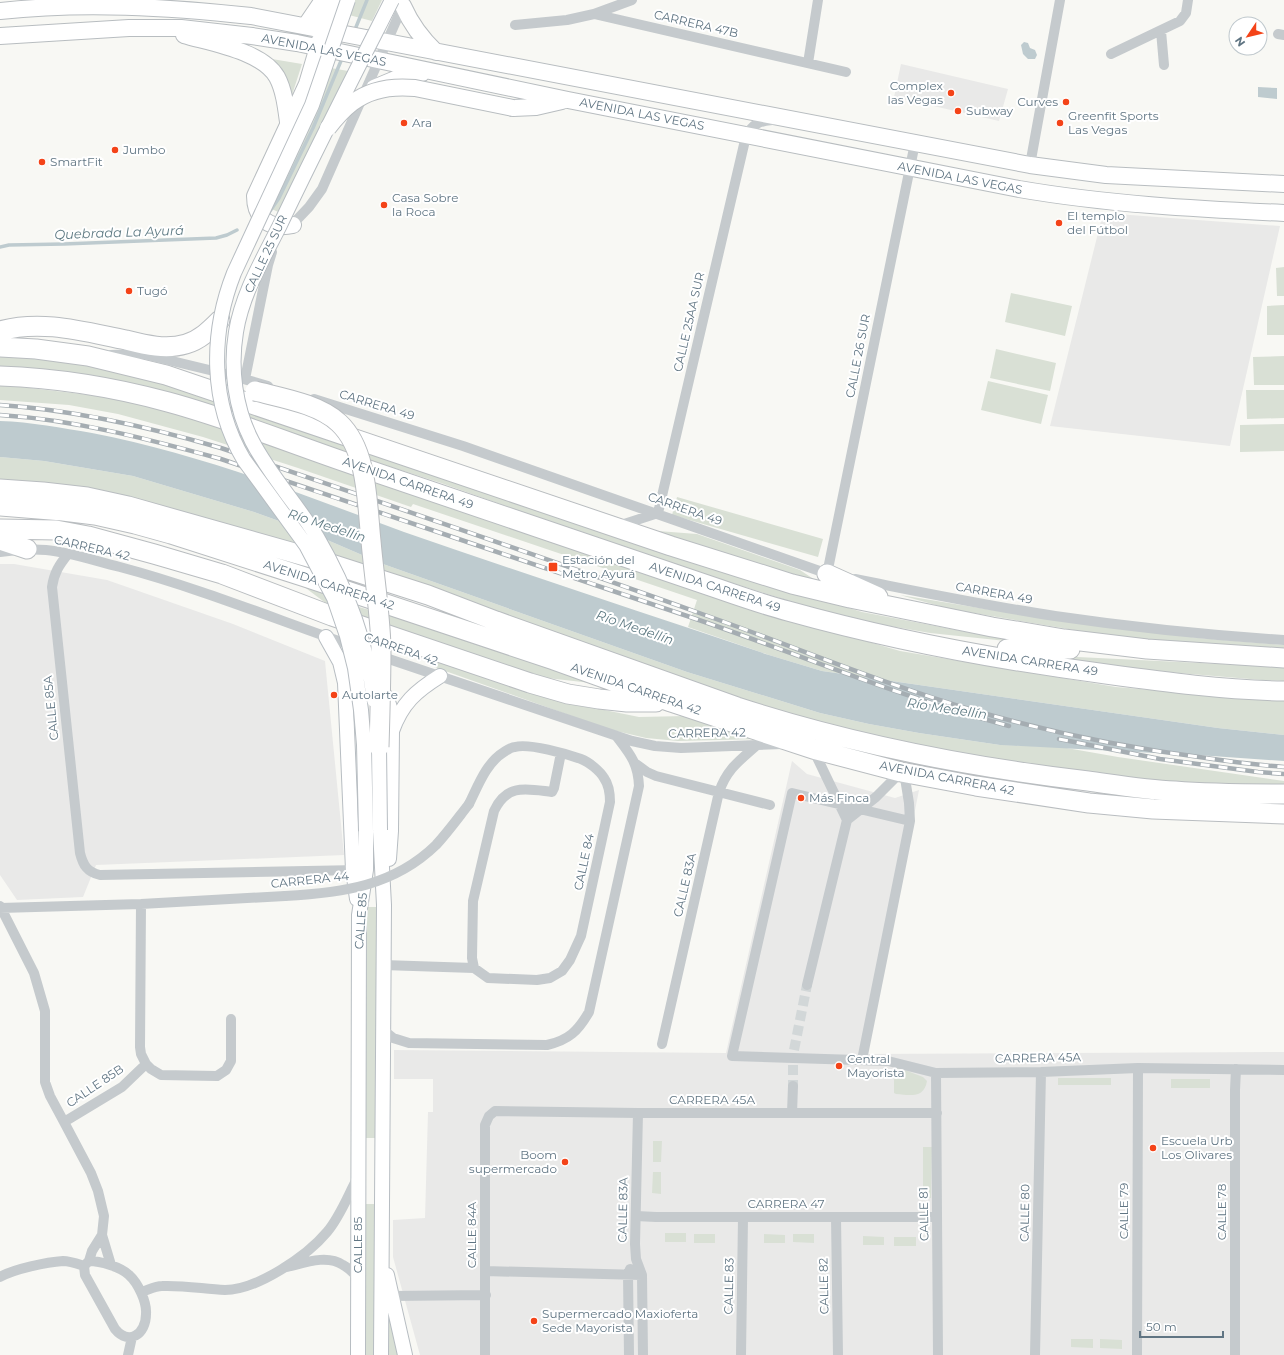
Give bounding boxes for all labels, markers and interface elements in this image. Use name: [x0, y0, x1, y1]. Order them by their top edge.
street label: CARRERA 47B: [652, 7, 740, 41]
north arrow: [1228, 16, 1268, 56]
street label: AVENIDA LAS VEGAS: [260, 30, 388, 69]
text: N: [1232, 34, 1248, 49]
place label: Complex las Vegas: [888, 78, 944, 107]
marker: Complex las Vegas: [946, 88, 956, 98]
street label: AVENIDA LAS VEGAS: [578, 94, 706, 133]
place label: Curves: [1017, 94, 1058, 109]
marker: Curves: [1061, 97, 1071, 107]
place label: Subway: [966, 103, 1014, 118]
marker: Subway: [953, 106, 963, 116]
place label: Greenfit Sports Las Vegas: [1068, 108, 1159, 137]
place label: Ara: [412, 115, 432, 130]
marker: Ara: [399, 118, 409, 128]
marker: Greenfit Sports Las Vegas: [1055, 118, 1065, 128]
place label: Jumbo: [122, 142, 165, 157]
marker: Jumbo: [110, 145, 120, 155]
place label: SmartFit: [50, 154, 103, 169]
marker: SmartFit: [37, 157, 47, 167]
street label: AVENIDA LAS VEGAS: [896, 158, 1024, 197]
place label: Casa Sobre la Roca: [392, 190, 459, 219]
marker: Casa Sobre la Roca: [379, 200, 389, 210]
place label: El templo del Fútbol: [1067, 208, 1128, 237]
street label: CALLE 25 SUR: [241, 212, 290, 295]
marker: El templo del Fútbol: [1054, 218, 1064, 228]
water label: Quebrada La Ayurá: [54, 222, 184, 242]
street label: CALLE 25AA SUR: [670, 270, 707, 373]
place label: Tugó: [137, 283, 168, 298]
marker: Tugó: [124, 286, 134, 296]
street label: CALLE 26 SUR: [842, 312, 873, 399]
street label: CARRERA 49: [338, 386, 417, 423]
street label: AVENIDA CARRERA 49: [341, 453, 475, 512]
street label: CARRERA 49: [646, 489, 724, 528]
water label: Río Medellín: [286, 505, 368, 545]
street label: CARRERA 42: [53, 531, 132, 564]
place label: Estación del Metro Ayurá: [562, 552, 635, 581]
street label: AVENIDA CARRERA 42: [262, 556, 397, 613]
street label: AVENIDA CARRERA 49: [648, 558, 783, 615]
marker: Estación del Metro Ayurá: [547, 561, 559, 573]
street label: CARRERA 49: [954, 578, 1034, 607]
water label: Río Medellín: [594, 606, 676, 648]
street label: CARRERA 42: [362, 629, 440, 668]
street label: AVENIDA CARRERA 49: [961, 642, 1099, 679]
street label: AVENIDA CARRERA 42: [569, 659, 703, 718]
street label: CALLE 85A: [40, 674, 61, 741]
place label: Autolarte: [342, 687, 398, 702]
marker: Autolarte: [329, 690, 339, 700]
water label: Río Medellín: [906, 694, 988, 722]
street label: CARRERA 42: [668, 724, 746, 741]
street label: AVENIDA CARRERA 42: [879, 757, 1016, 798]
place label: Más Finca: [809, 790, 869, 805]
marker: Más Finca: [796, 793, 806, 803]
street label: CALLE 84: [570, 832, 597, 892]
street label: CALLE 83A: [670, 851, 699, 918]
street label: CARRERA 44: [270, 868, 350, 891]
street label: CALLE 85: [351, 892, 370, 950]
street label: CARRERA 45A: [995, 1049, 1082, 1066]
place label: Central Mayorista: [847, 1051, 905, 1080]
street label: CALLE 85B: [63, 1061, 126, 1110]
marker: Central Mayorista: [834, 1061, 844, 1071]
street label: CARRERA 45A: [669, 1092, 755, 1107]
place label: Escuela Urb Los Olivares: [1161, 1133, 1233, 1162]
marker: Escuela Urb Los Olivares: [1148, 1143, 1158, 1153]
place label: Boom supermercado: [469, 1147, 557, 1176]
marker: Boom supermercado: [560, 1157, 570, 1167]
street label: CALLE 83A: [614, 1177, 631, 1243]
street label: CALLE 79: [1116, 1183, 1131, 1239]
street label: CALLE 78: [1214, 1183, 1229, 1240]
street label: CALLE 80: [1016, 1184, 1033, 1242]
street label: CALLE 81: [916, 1187, 931, 1241]
street label: CARRERA 47: [747, 1196, 825, 1211]
street label: CALLE 84A: [464, 1201, 479, 1268]
street label: CALLE 85: [350, 1216, 365, 1273]
street label: CALLE 83: [721, 1257, 736, 1314]
street label: CALLE 82: [816, 1257, 831, 1314]
place label: Supermercado Maxioferta Sede Mayorista: [542, 1306, 698, 1335]
scale bar: [1140, 1313, 1223, 1339]
marker: Supermercado Maxioferta Sede Mayorista: [529, 1316, 539, 1326]
text: 50 m: [1146, 1319, 1177, 1334]

